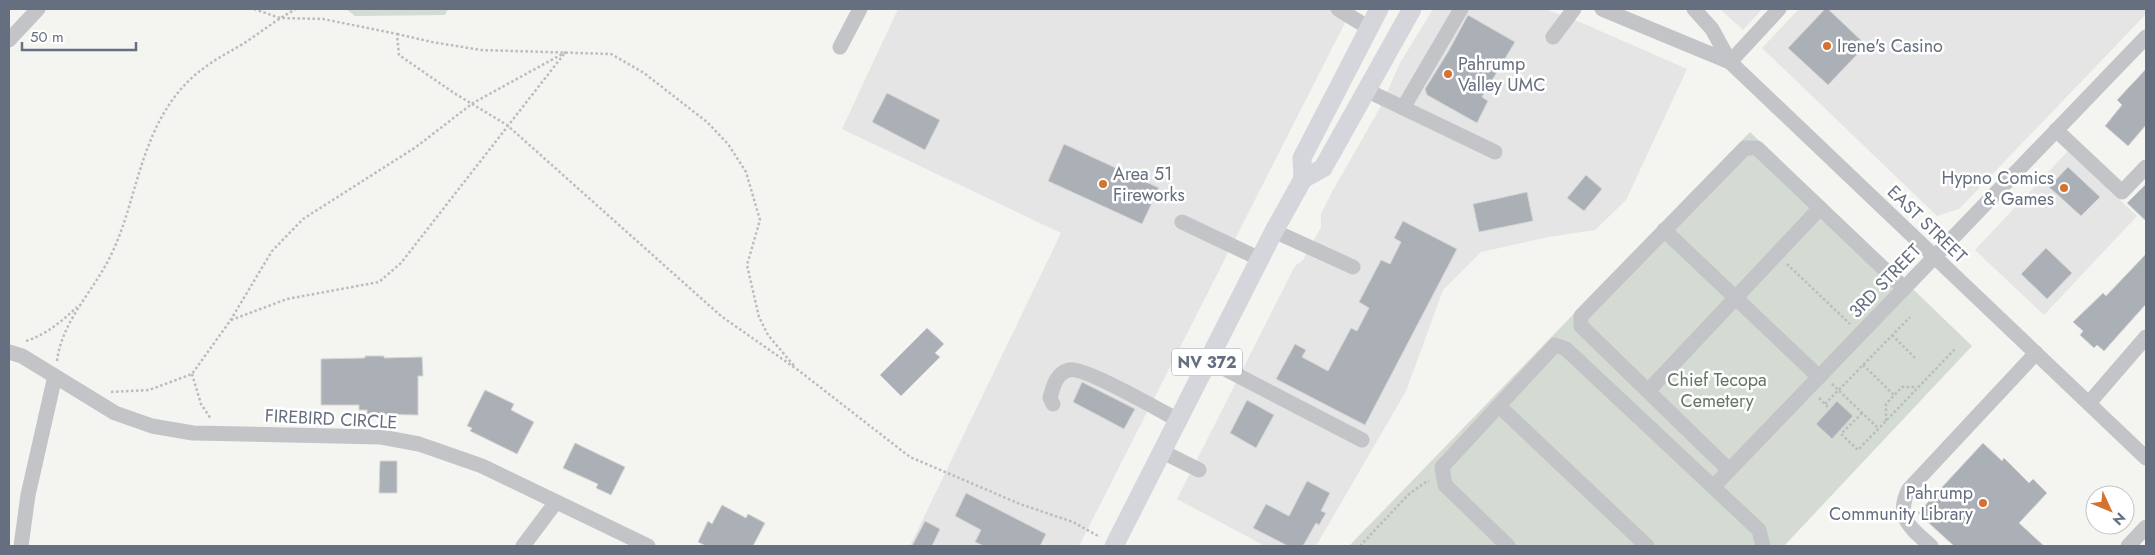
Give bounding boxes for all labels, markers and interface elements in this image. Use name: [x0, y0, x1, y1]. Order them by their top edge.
scale bar: [22, 20, 136, 52]
text: 50 m: [30, 26, 64, 48]
place label: Irene's Casino: [1837, 33, 1943, 59]
marker: Irene's Casino: [1821, 40, 1833, 52]
place label: Pahrump Valley UMC: [1458, 51, 1546, 98]
marker: Pahrump Valley UMC: [1442, 68, 1454, 80]
place label: Area 51 Fireworks: [1113, 161, 1185, 208]
place label: Hypno Comics & Games: [1942, 165, 2054, 212]
marker: Area 51 Fireworks: [1097, 178, 1109, 190]
street label: EAST STREET: [1881, 179, 1973, 269]
marker: Hypno Comics & Games: [2058, 182, 2070, 194]
street label: 3RD STREET: [1843, 238, 1927, 324]
road number: NV 372: [1172, 348, 1242, 376]
park label: Chief Tecopa Cemetery: [1667, 367, 1767, 414]
street label: FIREBIRD CIRCLE: [264, 403, 398, 435]
place label: Pahrump Community Library: [1829, 480, 1973, 527]
north arrow: [2085, 485, 2135, 535]
marker: Pahrump Community Library: [1977, 497, 1989, 509]
text: N: [2108, 508, 2130, 530]

